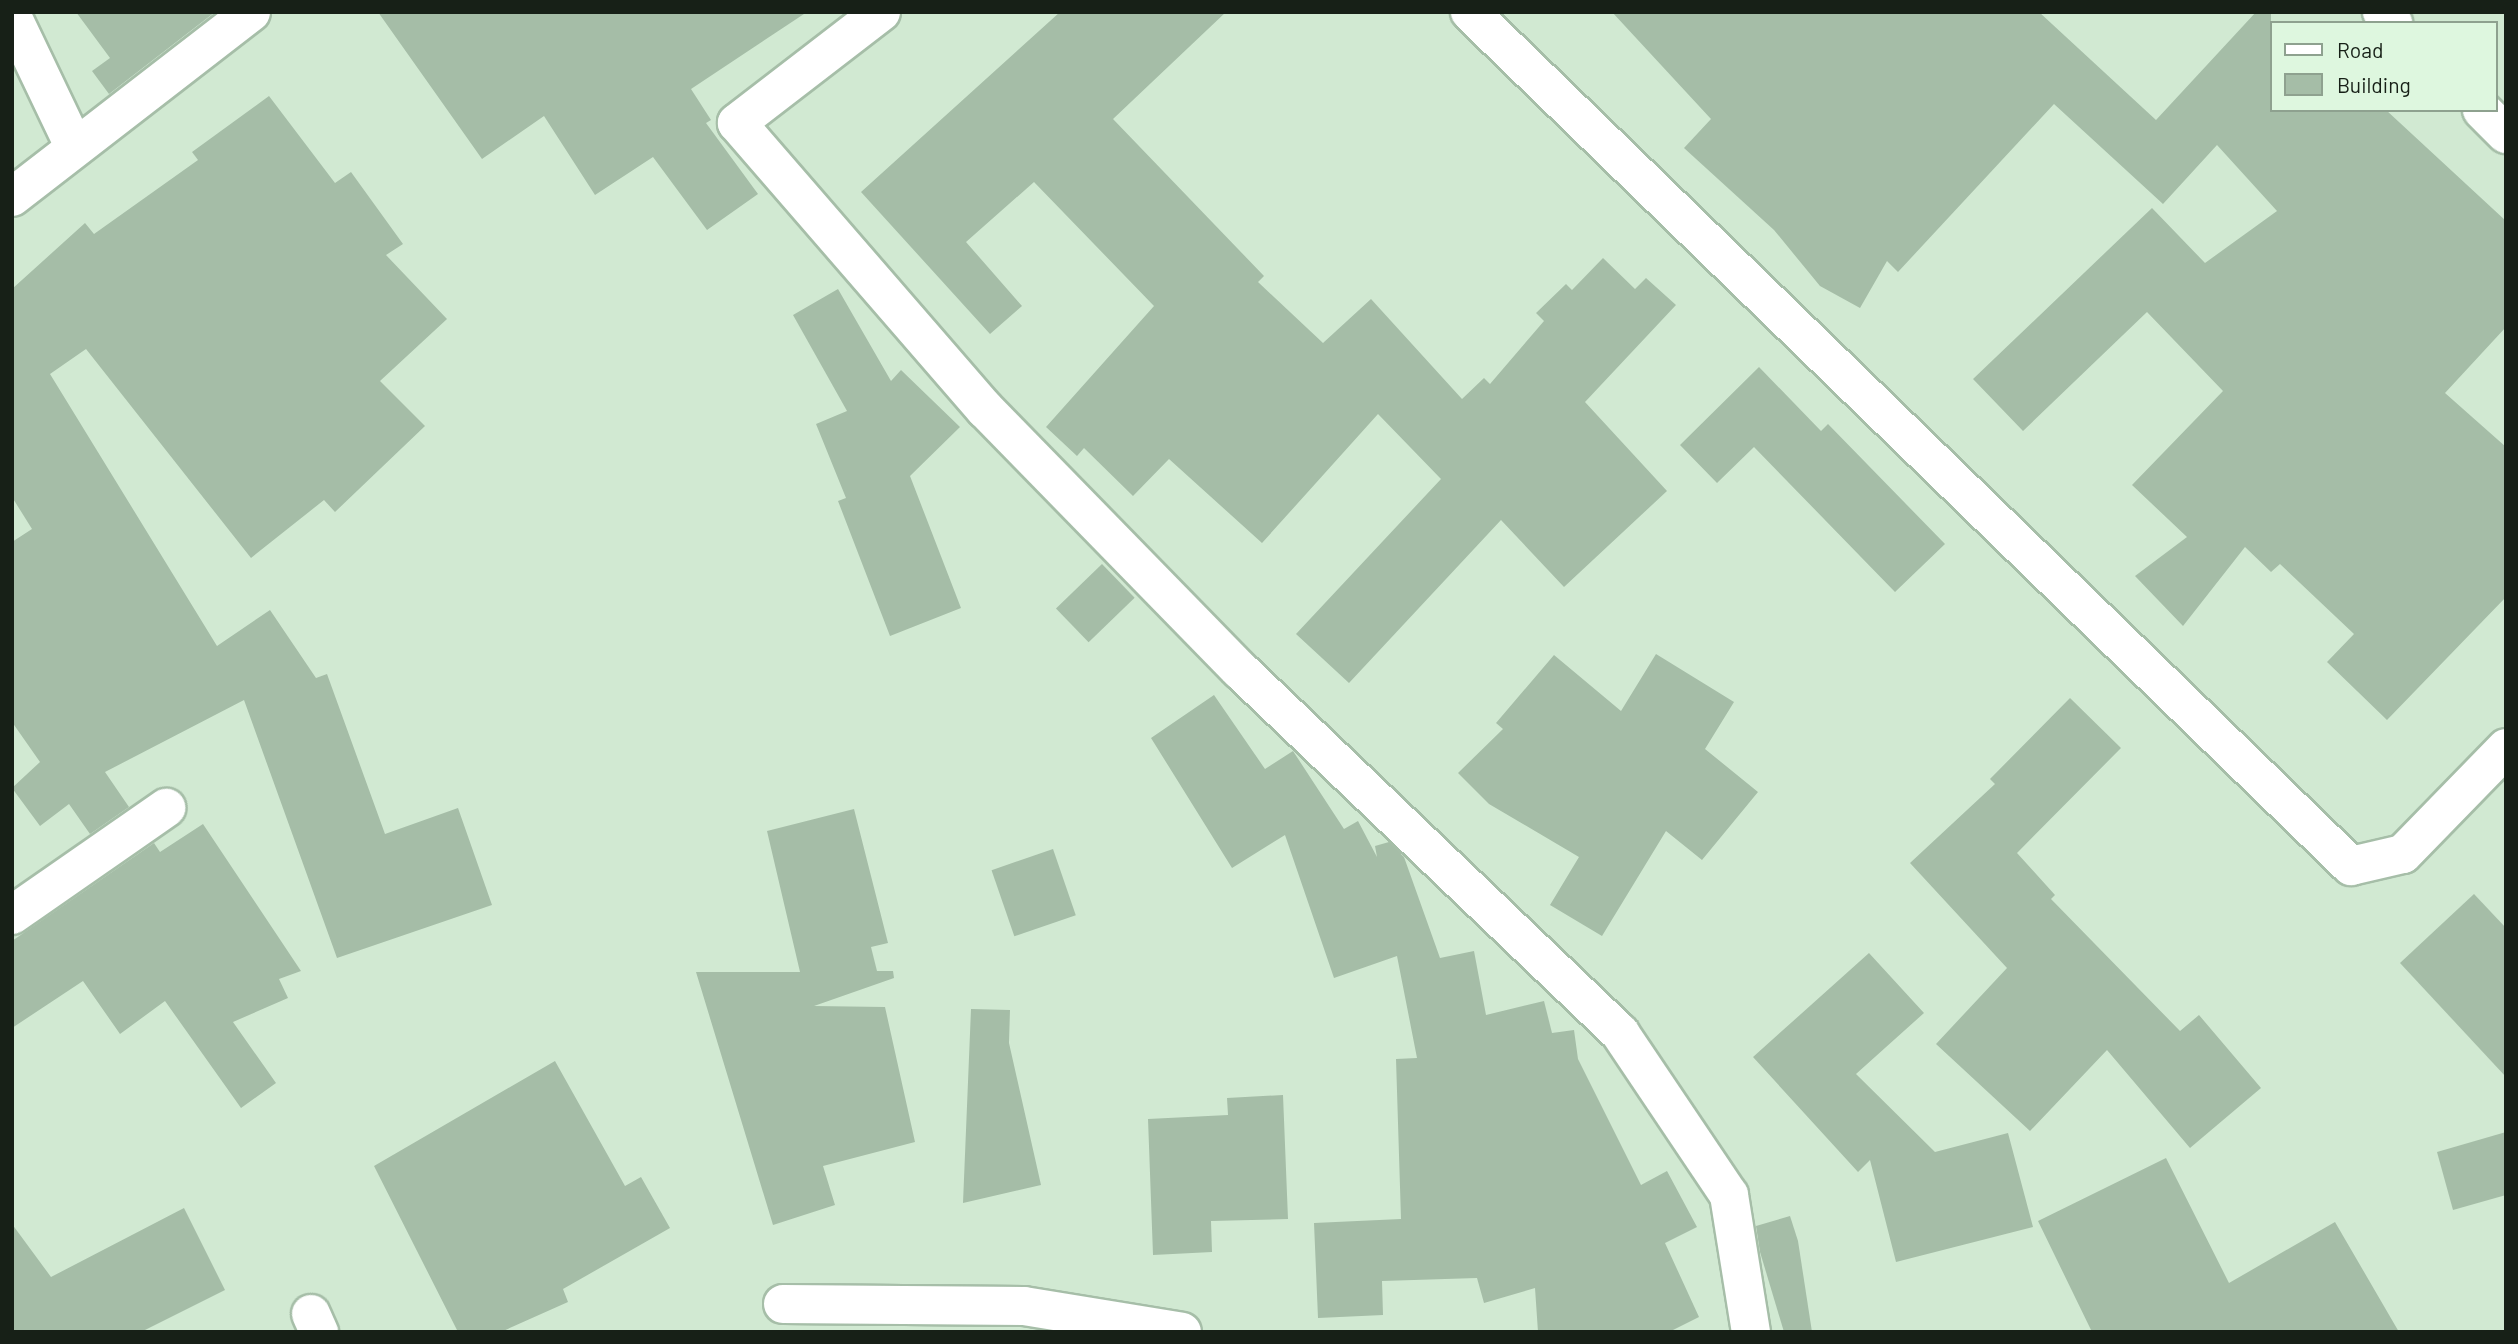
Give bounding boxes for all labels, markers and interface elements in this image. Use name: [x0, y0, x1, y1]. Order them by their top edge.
legend: [2270, 21, 2497, 112]
text: Road: [2337, 37, 2383, 62]
text: Building: [2337, 72, 2411, 97]

